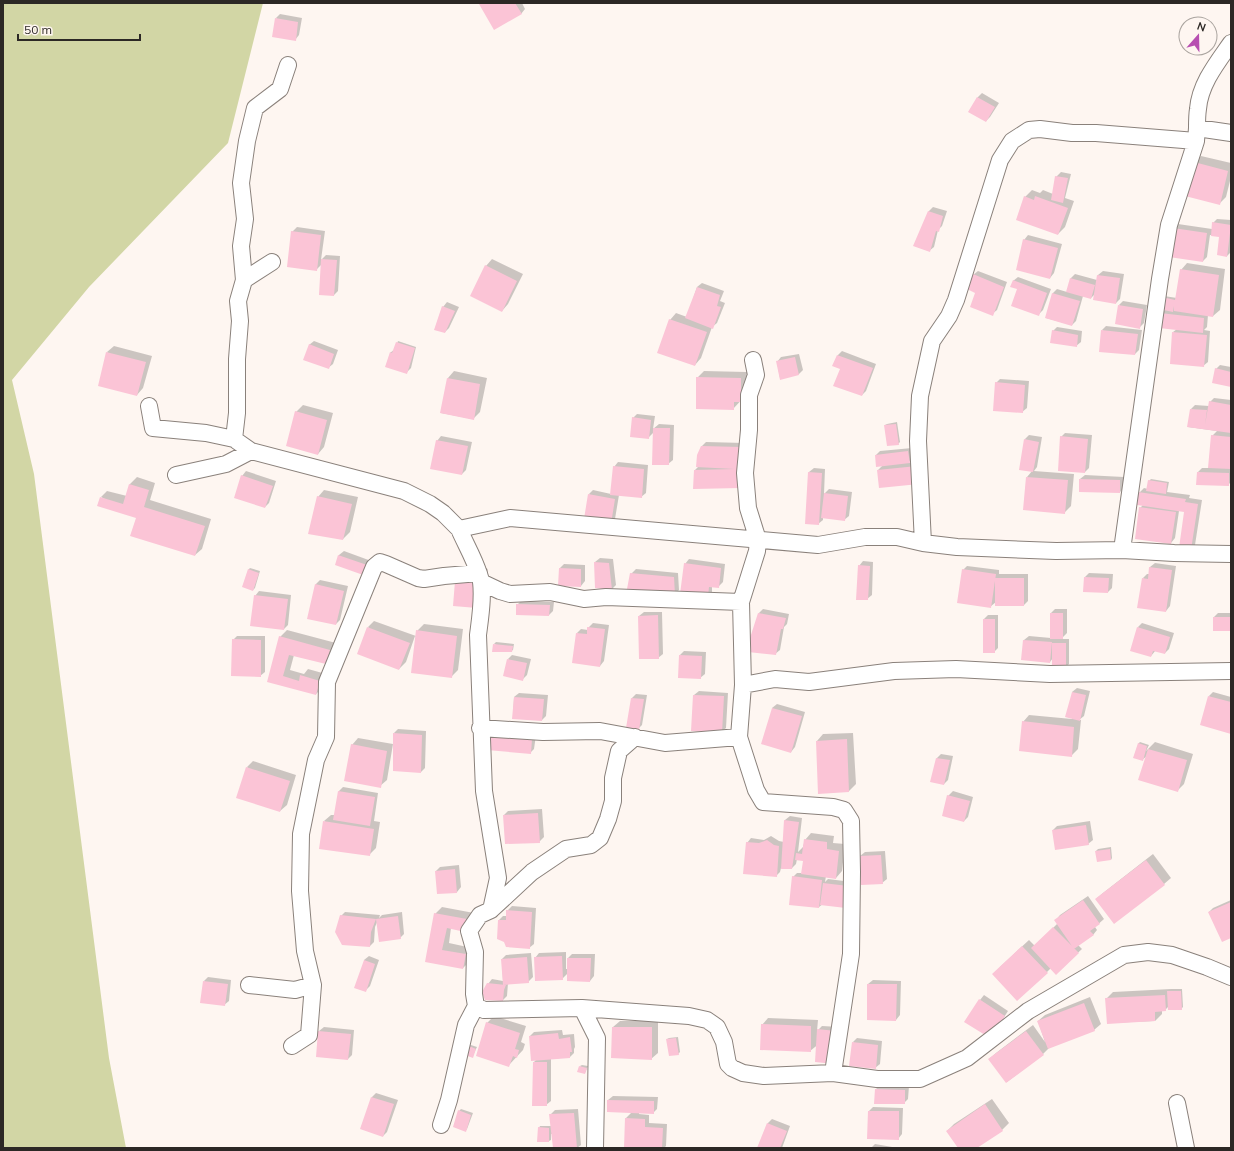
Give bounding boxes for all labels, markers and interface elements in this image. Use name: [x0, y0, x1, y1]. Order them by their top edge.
scale bar: [18, 16, 140, 42]
north arrow: [1178, 16, 1218, 56]
text: N: [1195, 19, 1208, 35]
text: 50 m: [24, 22, 52, 37]

